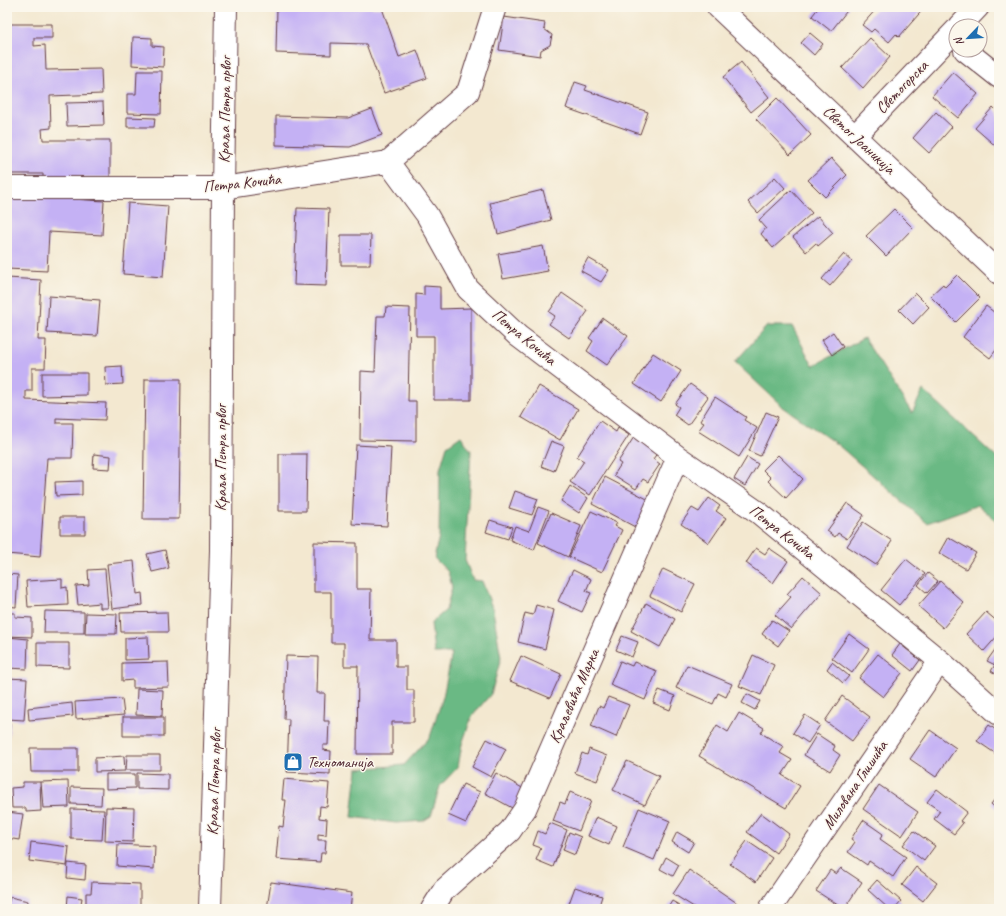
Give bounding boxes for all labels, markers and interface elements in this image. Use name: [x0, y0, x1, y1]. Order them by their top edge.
north arrow: [948, 18, 988, 58]
text: N: [950, 34, 967, 48]
street label: Краља Петра првог: [214, 54, 236, 163]
street label: Светогорска: [872, 55, 933, 118]
street label: Светог Јоаникија: [819, 101, 900, 179]
street label: Петра Кочића: [202, 169, 283, 197]
street label: Петра Кочића: [488, 304, 561, 370]
street label: Краља Петра првог: [211, 402, 231, 511]
street label: Петра Кочића: [745, 500, 820, 564]
street label: Краљевића Марка: [544, 644, 604, 746]
street label: Краља Петра првог: [202, 726, 226, 836]
street label: Милована Глишића: [818, 736, 893, 833]
shop icon: Техноманија: [282, 751, 304, 773]
place label: Техноманија: [307, 752, 374, 772]

